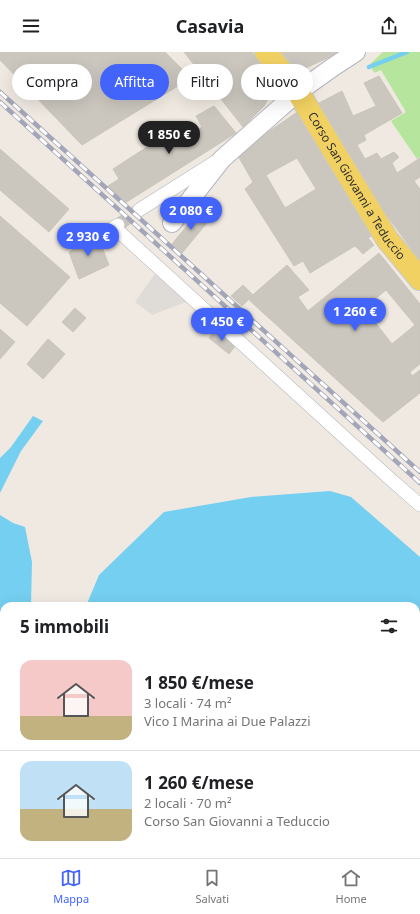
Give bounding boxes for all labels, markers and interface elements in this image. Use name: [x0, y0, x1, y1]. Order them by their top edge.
text: Casavia: [176, 14, 244, 38]
icon: menu: [20, 15, 42, 37]
icon: share: [378, 15, 400, 37]
chip: Compra: [12, 64, 92, 100]
chip: Affitta: [100, 64, 169, 100]
chip: Filtri: [177, 64, 233, 100]
chip: Nuovo: [241, 64, 313, 100]
street label: Corso San Giovanni a Teduccio: [304, 109, 410, 263]
pin: 1 850 €: [132, 121, 206, 155]
text: 1 850 €: [147, 125, 191, 143]
pin: 2 080 €: [154, 197, 228, 231]
text: 2 080 €: [169, 201, 213, 219]
pin: 2 930 €: [51, 223, 125, 257]
text: 2 930 €: [66, 227, 110, 245]
pin: 1 260 €: [318, 298, 392, 332]
text: 1 260 €: [333, 302, 377, 320]
pin: 1 450 €: [185, 308, 259, 342]
text: 1 450 €: [200, 312, 244, 330]
text: 5 immobili: [20, 615, 109, 638]
icon: filters: [378, 615, 400, 637]
text: 1 850 €/mese: [144, 671, 254, 694]
icon: home: [52, 676, 100, 724]
text: 3 locali · 74 m²: [144, 694, 231, 712]
text: Vico I Marina ai Due Palazzi: [144, 712, 311, 730]
text: 1 260 €/mese: [144, 771, 254, 794]
icon: home: [52, 777, 100, 825]
text: 2 locali · 70 m²: [144, 794, 231, 812]
text: Corso San Giovanni a Teduccio: [144, 812, 330, 830]
tab: Mappa: [53, 867, 89, 906]
tab: Salvati: [195, 867, 229, 906]
tab: Home: [336, 867, 367, 906]

